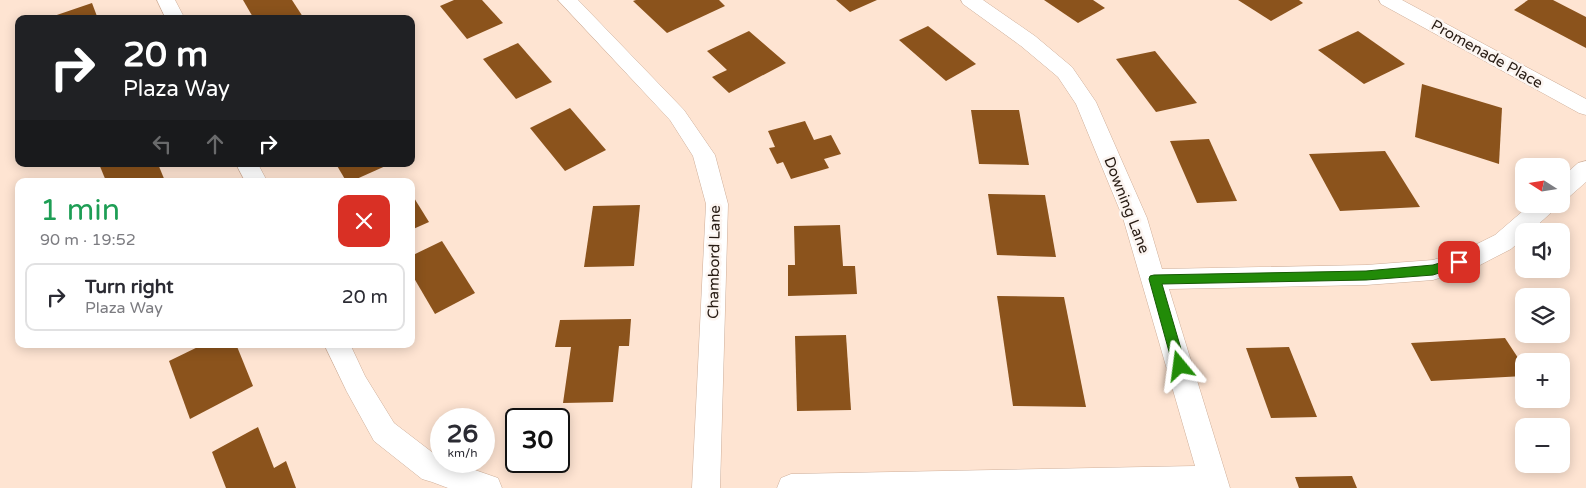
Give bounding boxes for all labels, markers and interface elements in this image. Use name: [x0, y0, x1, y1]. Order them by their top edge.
street label: Promenade Place: [1428, 16, 1546, 92]
text: 20 m: [123, 34, 208, 76]
icon: right: [40, 35, 105, 100]
text: Plaza Way: [123, 76, 230, 102]
icon: left: [148, 130, 176, 158]
icon: ahead: [201, 130, 229, 158]
icon: right: [254, 130, 282, 158]
street label: Downing Lane: [1100, 154, 1154, 256]
north arrow: [1515, 158, 1570, 212]
map controls: [1515, 158, 1570, 473]
text: 1 min: [40, 192, 120, 229]
button: close: [338, 195, 390, 247]
street label: Chambord Lane: [704, 205, 724, 319]
button: sound: [1515, 223, 1570, 278]
text: 90 m · 19:52: [40, 230, 136, 250]
pin: [1438, 241, 1480, 283]
icon: arrive: [1445, 248, 1473, 276]
text: Turn right: [85, 276, 173, 298]
icon: right: [42, 283, 70, 311]
text: 20 m: [342, 286, 388, 308]
button: layers: [1515, 288, 1570, 343]
text: Plaza Way: [85, 298, 163, 318]
position arrow: [1153, 339, 1205, 391]
button: +: [1515, 353, 1570, 408]
speed limit sign: 30: [505, 408, 570, 473]
button: −: [1515, 418, 1570, 473]
text: 26: [447, 419, 478, 449]
text: km/h: [447, 446, 478, 460]

